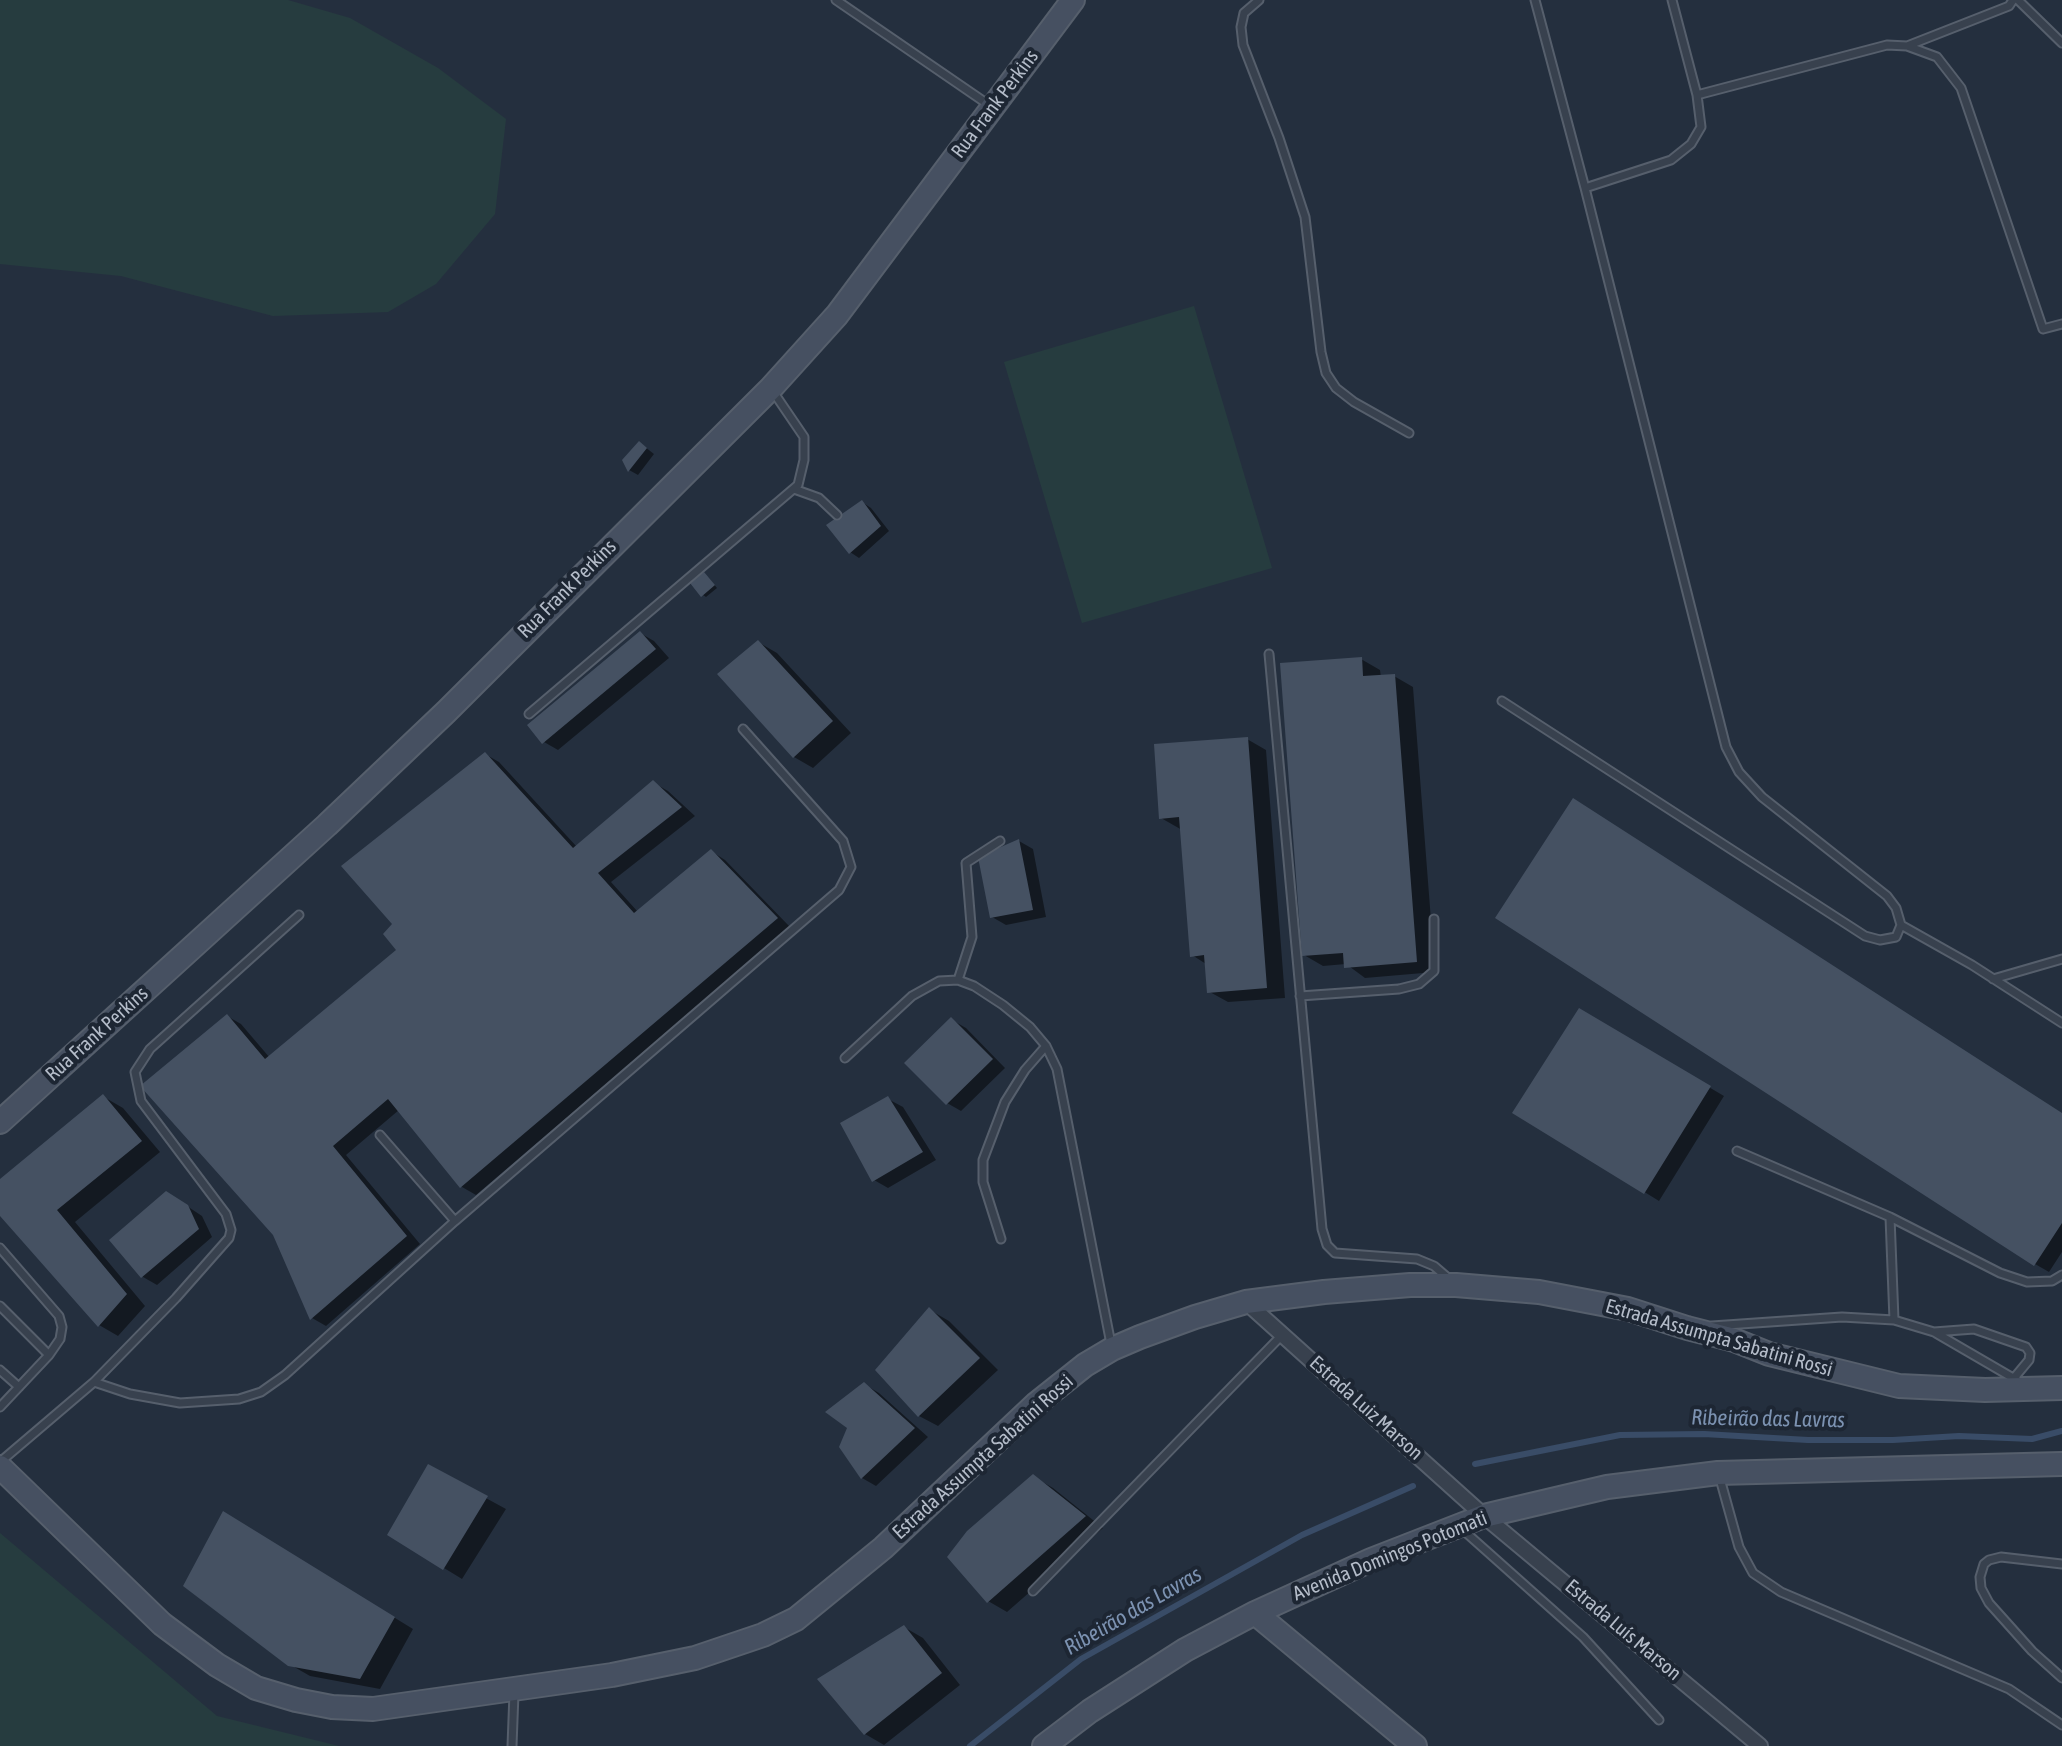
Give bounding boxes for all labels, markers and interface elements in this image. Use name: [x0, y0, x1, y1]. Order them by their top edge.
street label: Rua Frank Perkins: [946, 45, 1044, 163]
street label: Rua Frank Perkins: [513, 535, 621, 643]
street label: Rua Frank Perkins: [41, 982, 153, 1086]
street label: Estrada Assumpta Sabatini Rossi: [1603, 1294, 1835, 1382]
street label: Estrada Luiz Marson: [1304, 1351, 1428, 1465]
street label: Estrada Assumpta Sabatini Rossi: [888, 1369, 1078, 1545]
water label: Ribeirão das Lavras: [1691, 1404, 1845, 1434]
street label: Avenida Domingos Potomati: [1289, 1506, 1491, 1606]
water label: Ribeirão das Lavras: [1060, 1561, 1206, 1661]
street label: Estrada Luís Marson: [1560, 1574, 1686, 1686]

